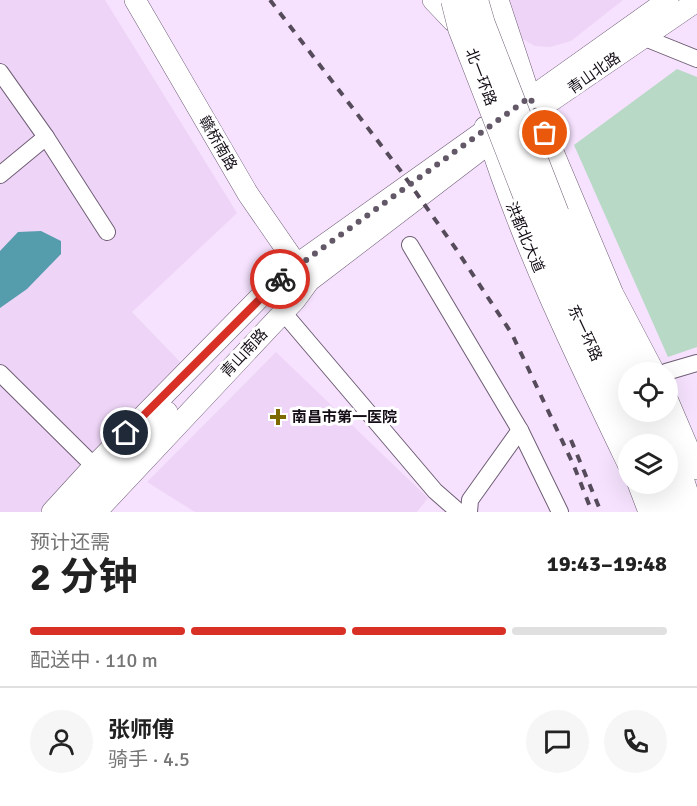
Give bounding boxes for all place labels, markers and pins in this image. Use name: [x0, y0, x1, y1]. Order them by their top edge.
pin: [519, 107, 570, 158]
pin: [100, 407, 151, 458]
marker: 南昌市第一医院: [269, 408, 287, 426]
place label: 南昌市第一医院: [292, 408, 397, 426]

